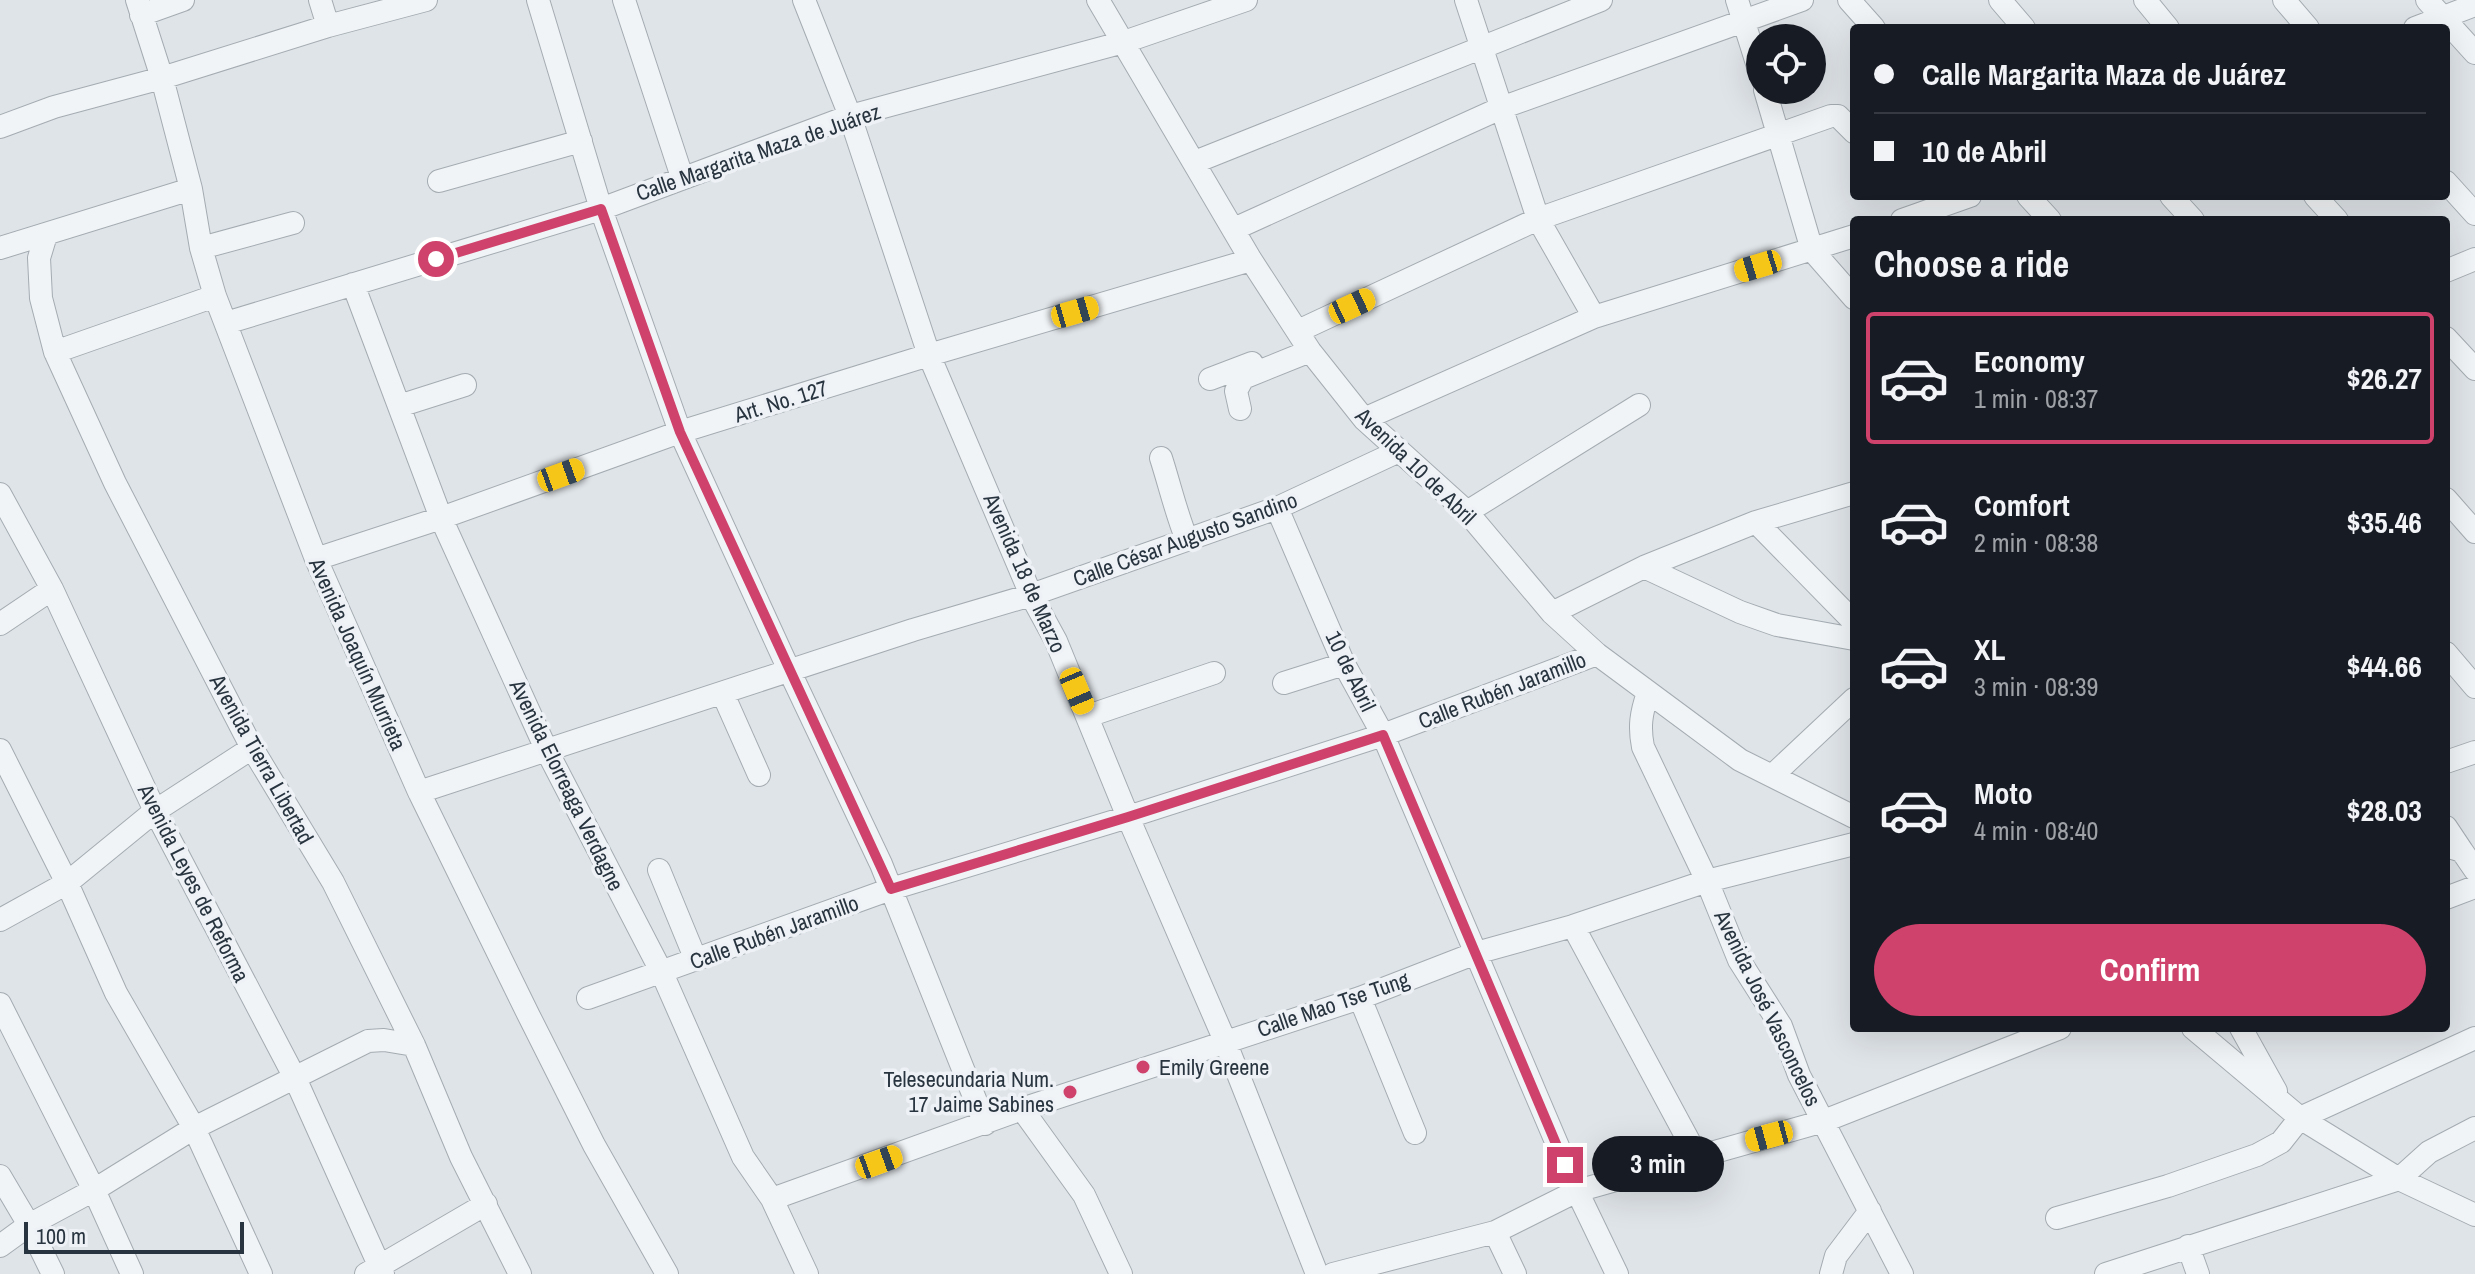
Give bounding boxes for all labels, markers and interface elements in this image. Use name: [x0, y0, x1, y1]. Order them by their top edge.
map controls: [1746, 24, 1826, 104]
button: locate: [1746, 24, 1826, 104]
text: Calle Margarita Maza de Juárez: [1922, 54, 2286, 94]
street label: Calle Margarita Maza de Juárez: [632, 96, 884, 208]
text: 10 de Abril: [1922, 131, 2047, 171]
text: Choose a ride: [1874, 240, 2069, 288]
route start: [418, 241, 454, 277]
car: [1732, 248, 1784, 284]
car: [1325, 285, 1379, 327]
car: [1049, 294, 1101, 330]
text: Economy: [1974, 341, 2085, 381]
icon: car: [1878, 342, 1950, 414]
text: $26.27: [2347, 358, 2422, 398]
street label: Art. No. 127: [730, 373, 831, 430]
text: 1 min · 08:37: [1974, 381, 2098, 416]
street label: Avenida 10 de Abril: [1348, 400, 1483, 531]
car: [534, 456, 588, 494]
street label: Calle César Augusto Sandino: [1069, 484, 1301, 594]
text: Comfort: [1974, 485, 2070, 525]
icon: car: [1878, 486, 1950, 558]
street label: Avenida 18 de Marzo: [976, 488, 1074, 657]
text: $35.46: [2347, 502, 2422, 542]
text: 2 min · 08:38: [1974, 525, 2098, 560]
street label: Avenida Joaquín Murrieta: [302, 552, 414, 755]
street label: 10 de Abril: [1319, 626, 1383, 716]
text: XL: [1974, 629, 2005, 669]
icon: car: [1878, 630, 1950, 702]
street label: Calle Rubén Jaramillo: [1414, 644, 1590, 736]
text: $44.66: [2347, 646, 2422, 686]
car: [1057, 664, 1097, 718]
street label: Avenida Tierra Libertad: [202, 668, 321, 849]
text: 3 min · 08:39: [1974, 669, 2098, 704]
street label: Avenida Elorreaga Verdagne: [502, 674, 631, 896]
text: Moto: [1974, 773, 2033, 813]
icon: car: [1878, 774, 1950, 846]
street label: Avenida Leyes de Reforma: [131, 778, 257, 987]
text: $28.03: [2347, 790, 2422, 830]
text: 4 min · 08:40: [1974, 813, 2098, 848]
street label: Calle Rubén Jaramillo: [685, 888, 863, 976]
street label: Avenida José Vasconcelos: [1707, 904, 1829, 1111]
button: Confirm: [1874, 924, 2426, 1016]
street label: Calle Mao Tse Tung: [1253, 964, 1413, 1044]
place label: Emily Greene: [1159, 1052, 1269, 1082]
marker: Emily Greene: [1134, 1058, 1152, 1076]
place label: Telesecundaria Num. 17 Jaime Sabines: [884, 1064, 1054, 1119]
marker: Telesecundaria Num. 17 Jaime Sabines: [1061, 1083, 1079, 1101]
car: [1743, 1118, 1795, 1154]
callout: 3 min: [1593, 1137, 1725, 1193]
car: [852, 1143, 906, 1181]
text: 3 min: [1630, 1146, 1686, 1181]
route end: [1547, 1147, 1583, 1183]
scale bar: [24, 1218, 244, 1254]
text: 100 m: [36, 1221, 86, 1251]

